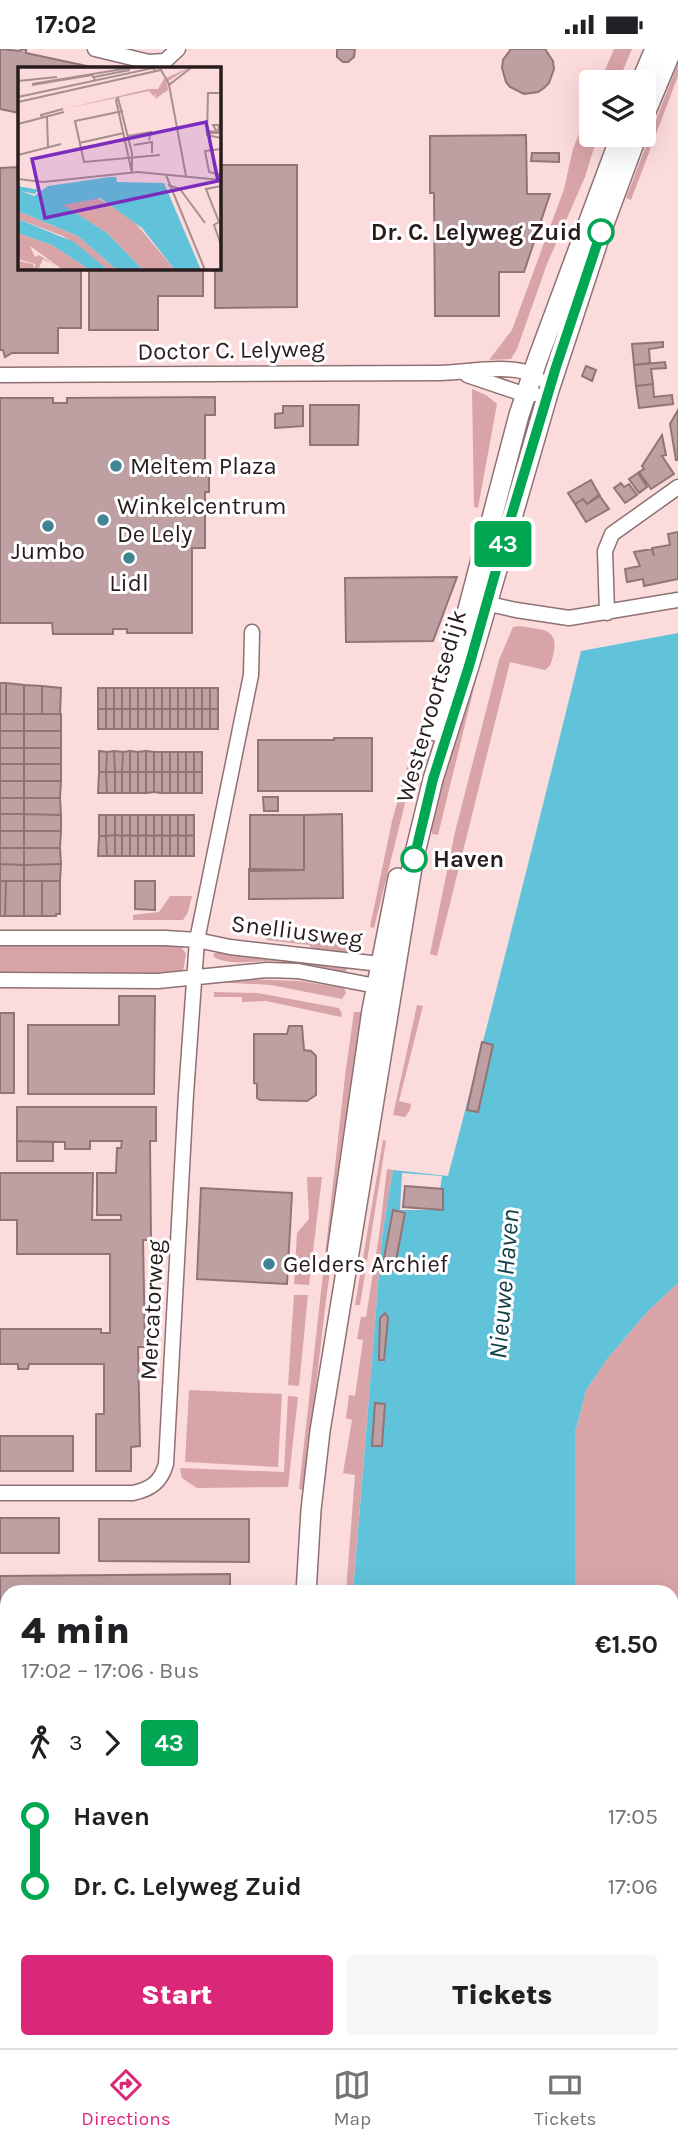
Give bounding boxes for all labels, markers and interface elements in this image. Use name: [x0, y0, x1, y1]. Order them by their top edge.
text: 17:02: [35, 9, 96, 40]
inset map: [18, 67, 220, 269]
map controls: [579, 70, 656, 147]
button: layers: [579, 70, 656, 147]
place label: Dr. C. Lelyweg Zuid: [371, 218, 582, 246]
marker: Dr. C. Lelyweg Zuid: [588, 219, 614, 245]
street label: Doctor C. Lelyweg: [137, 334, 325, 366]
place label: Meltem Plaza: [130, 452, 277, 480]
marker: Meltem Plaza: [108, 458, 124, 474]
place label: Winkelcentrum De Lely: [117, 492, 287, 548]
marker: Winkelcentrum De Lely: [95, 512, 111, 528]
marker: Jumbo: [40, 518, 56, 534]
line badge: 43: [472, 521, 534, 567]
text: 43: [488, 530, 518, 558]
place label: Jumbo: [11, 537, 85, 565]
marker: Lidl: [121, 550, 137, 566]
place label: Lidl: [109, 569, 149, 597]
street label: Westervoortsedijk: [390, 606, 472, 806]
place label: Haven: [433, 845, 504, 873]
marker: Haven: [401, 846, 427, 872]
street label: Snelliusweg: [230, 909, 365, 953]
water label: Nieuwe Haven: [482, 1208, 526, 1360]
street label: Mercatorweg: [134, 1238, 170, 1381]
place label: Gelders Archief: [283, 1250, 449, 1278]
marker: Gelders Archief: [261, 1256, 277, 1272]
text: 4 min: [21, 1608, 130, 1653]
text: €1.50: [595, 1629, 658, 1660]
text: 17:02 – 17:06 · Bus: [21, 1657, 199, 1684]
icon: walk: [21, 1724, 59, 1762]
icon: forward: [93, 1724, 131, 1762]
text: 3: [69, 1729, 83, 1756]
text: 43: [155, 1729, 184, 1757]
text: Haven: [73, 1801, 150, 1832]
text: 17:05: [608, 1803, 658, 1830]
text: Dr. C. Lelyweg Zuid: [73, 1871, 302, 1902]
text: 17:06: [607, 1873, 658, 1900]
button: Start: [21, 1955, 333, 2035]
button: Tickets: [347, 1955, 658, 2035]
tab: Directions: [81, 2066, 171, 2130]
tab: Map: [333, 2066, 371, 2130]
tab: Tickets: [534, 2066, 597, 2130]

